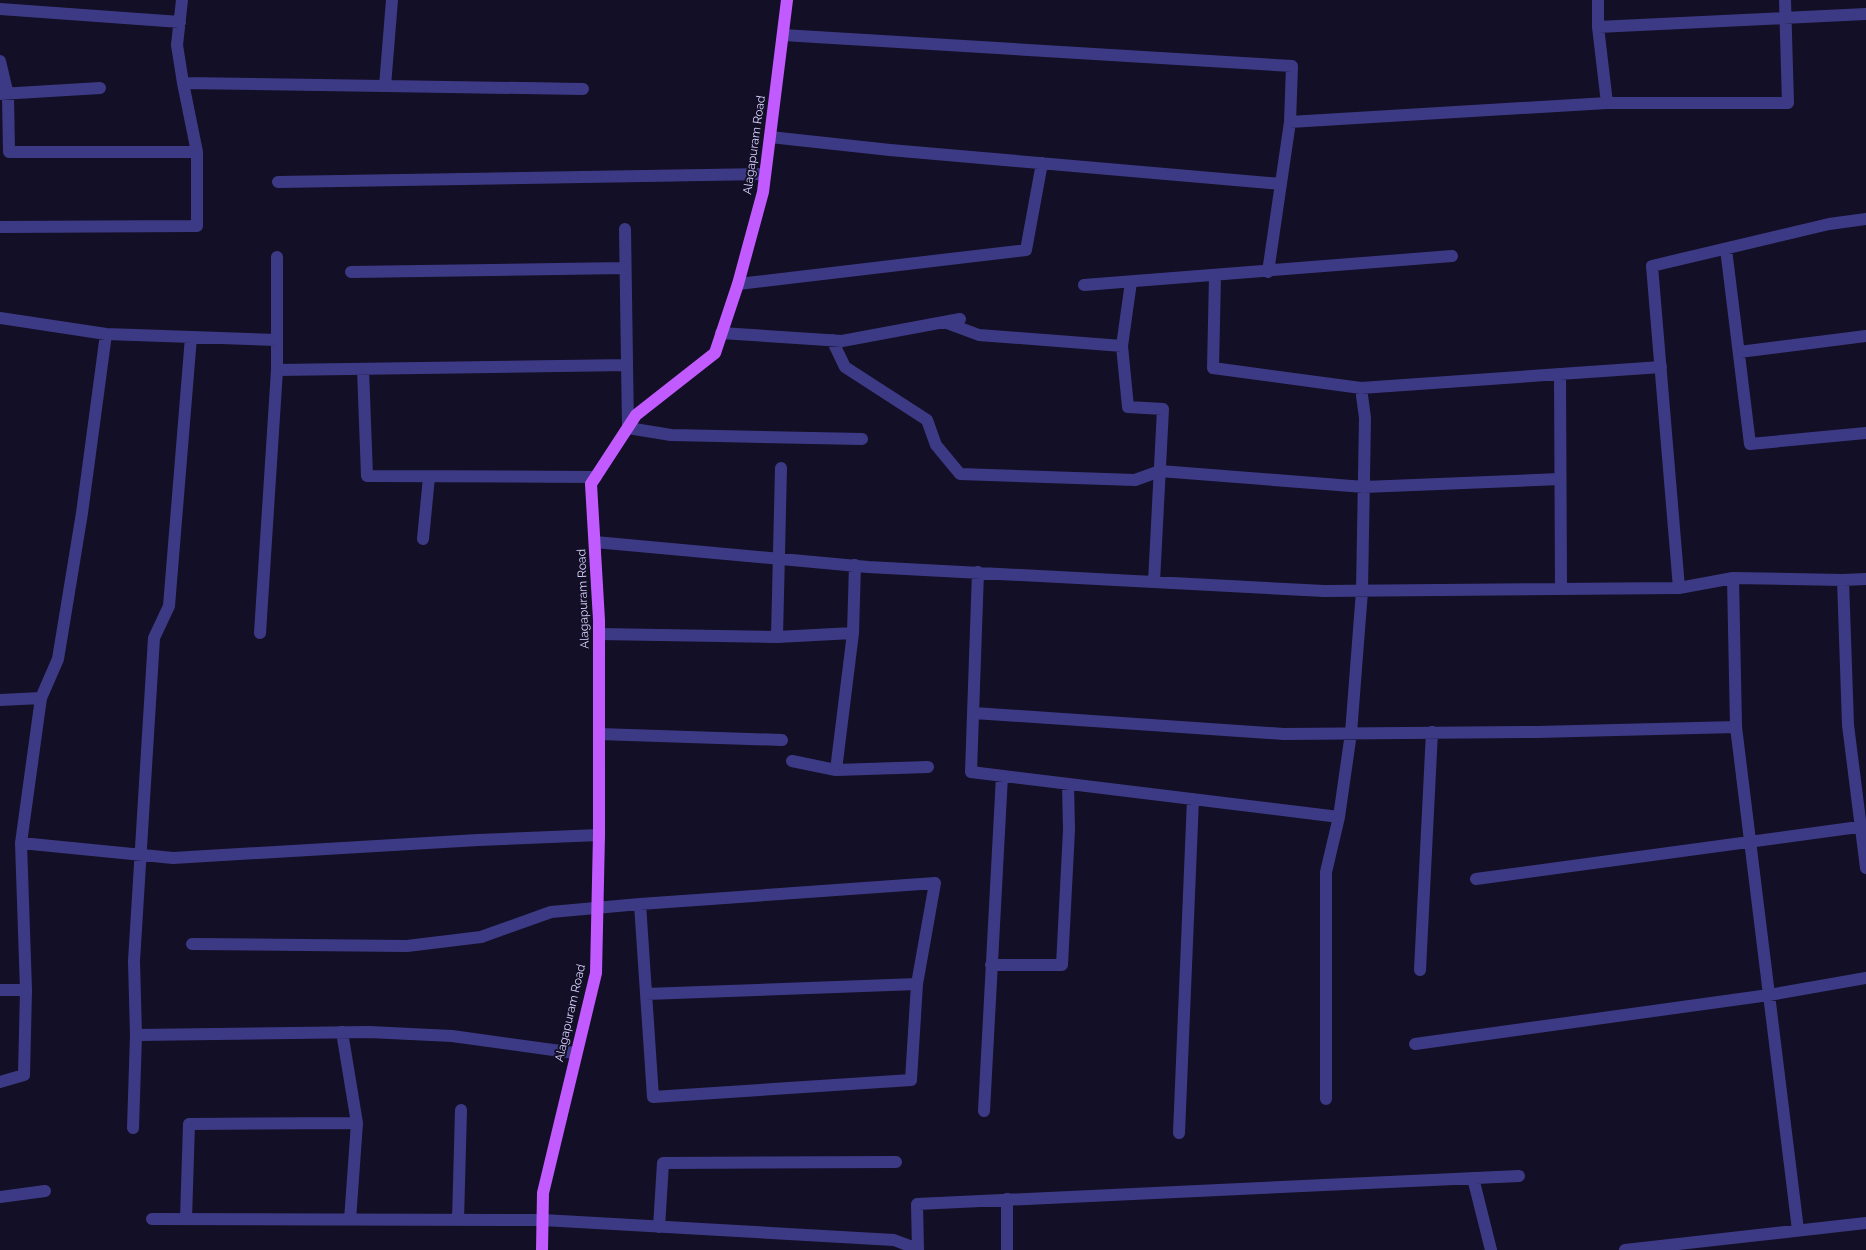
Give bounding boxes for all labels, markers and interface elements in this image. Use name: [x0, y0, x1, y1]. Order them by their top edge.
street label: Alagapuram Road: [740, 95, 768, 195]
street label: Alagapuram Road: [574, 549, 592, 649]
street label: Alagapuram Road: [552, 963, 588, 1063]

